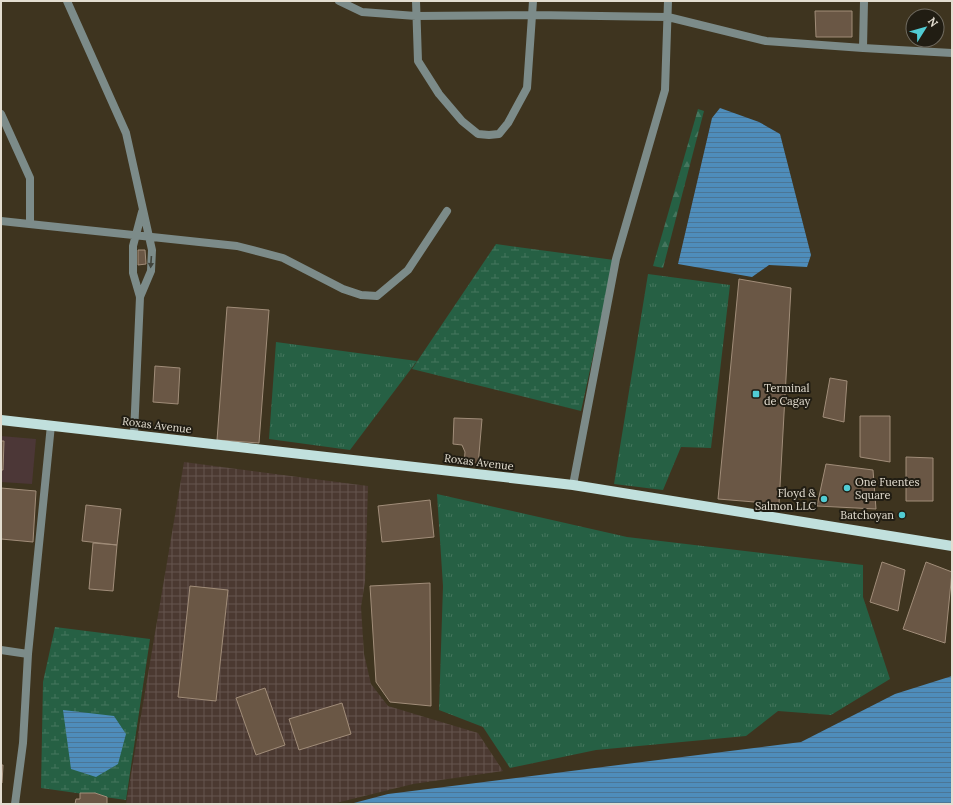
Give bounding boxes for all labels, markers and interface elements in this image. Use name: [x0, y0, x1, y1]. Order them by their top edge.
north arrow: [905, 8, 945, 48]
text: N: [925, 14, 941, 30]
one-way arrow: [148, 256, 155, 268]
place label: Terminal de Cagay: [764, 381, 810, 408]
marker: Terminal de Cagay: [751, 389, 761, 399]
street label: Roxas Avenue: [121, 414, 193, 436]
street label: Roxas Avenue: [443, 451, 515, 473]
place label: One Fuentes Square: [855, 475, 920, 502]
marker: One Fuentes Square: [842, 483, 852, 493]
place label: Floyd & Salmon LLC: [755, 486, 816, 513]
marker: Floyd & Salmon LLC: [819, 494, 829, 504]
place label: Batchoyan: [840, 508, 894, 522]
marker: Batchoyan: [897, 510, 907, 520]

